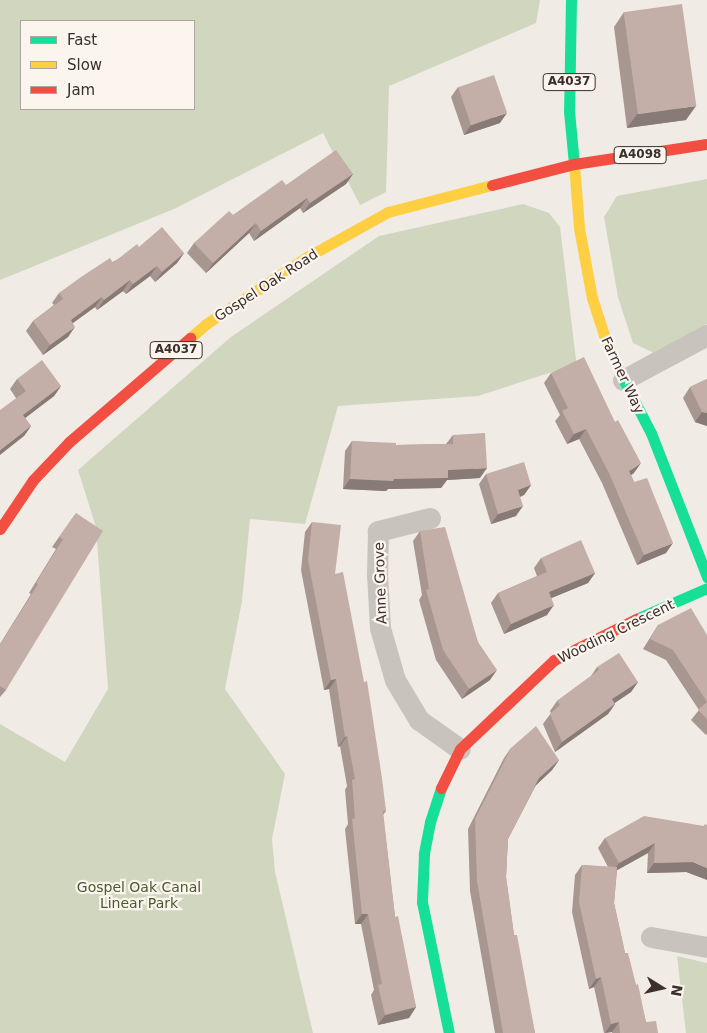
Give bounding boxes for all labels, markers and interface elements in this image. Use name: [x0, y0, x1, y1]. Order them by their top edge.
legend: [20, 20, 195, 110]
text: Fast: [67, 31, 97, 49]
text: Slow: [67, 56, 102, 74]
road number: A4037: [542, 72, 596, 91]
text: Jam: [67, 81, 95, 99]
road number: A4098: [612, 146, 668, 164]
street label: Gospel Oak Road: [211, 245, 321, 325]
street label: Farmer Way: [598, 334, 648, 416]
road number: A4037: [148, 340, 204, 360]
street label: Anne Grove: [370, 542, 390, 624]
street label: Wooding Crescent: [555, 596, 677, 666]
park label: Gospel Oak Canal Linear Park: [77, 879, 201, 912]
north arrow: [637, 963, 687, 1013]
text: N: [668, 983, 686, 998]

